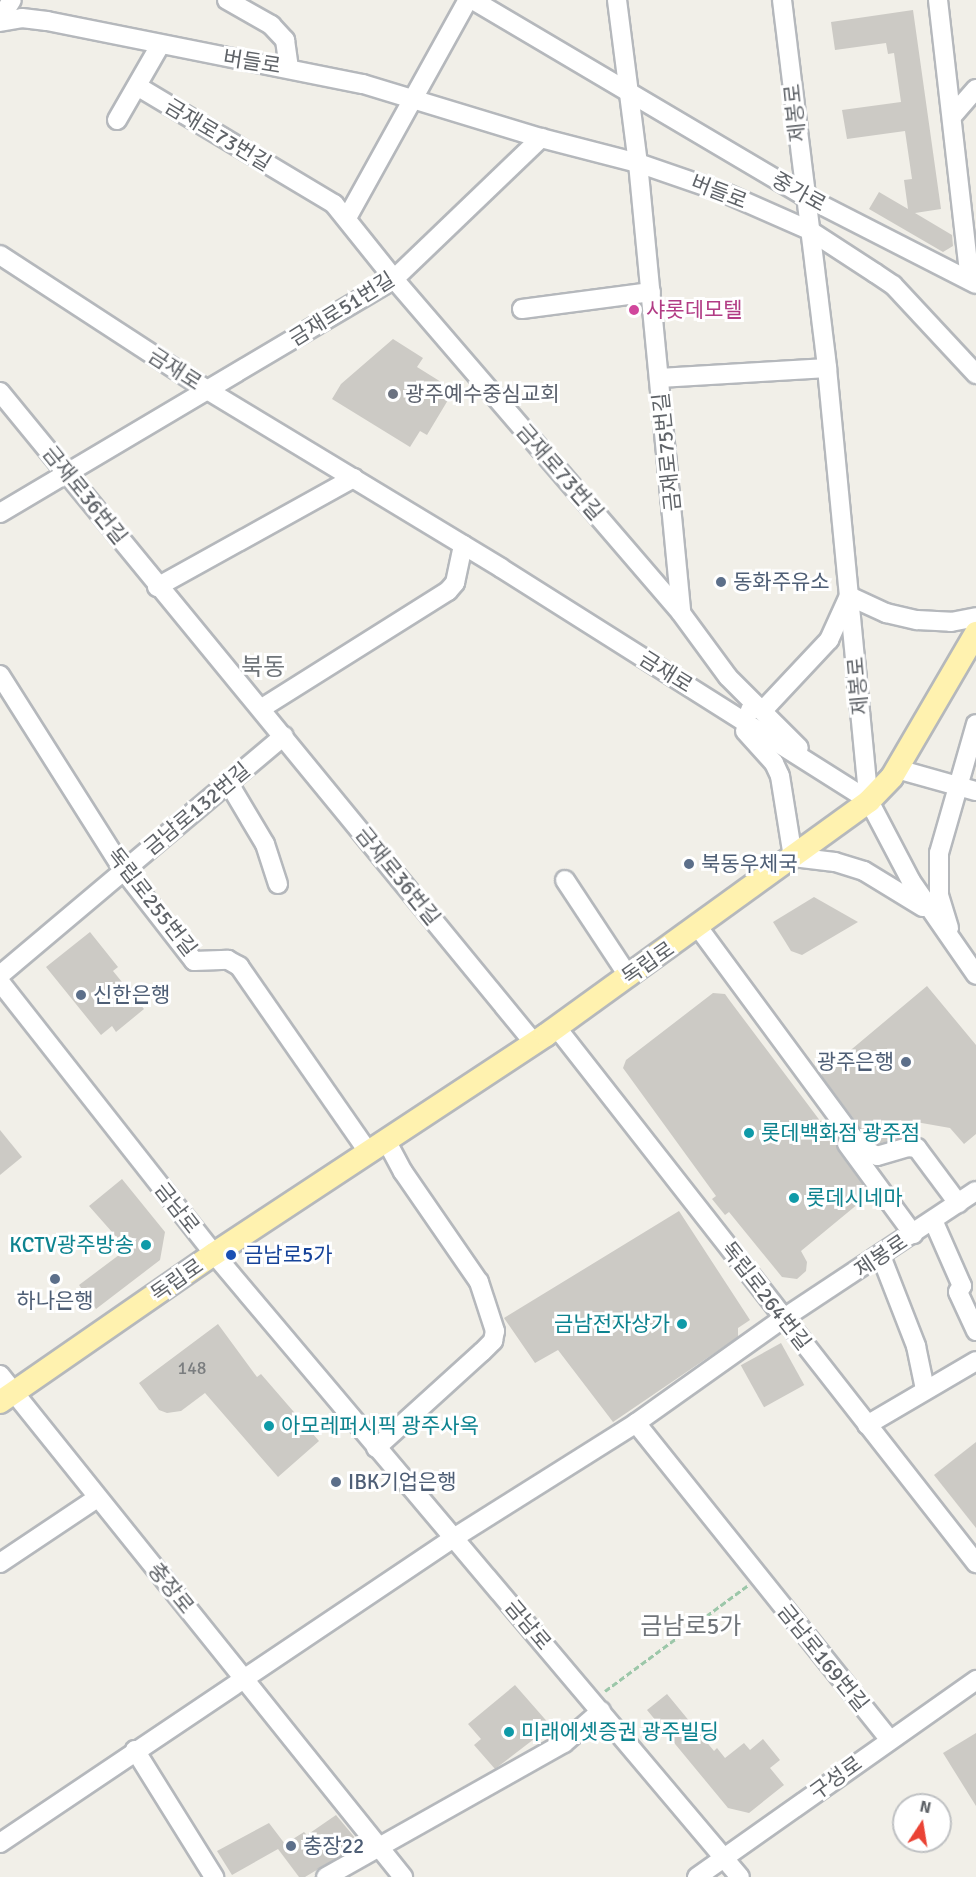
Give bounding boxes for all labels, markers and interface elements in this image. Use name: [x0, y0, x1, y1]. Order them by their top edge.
street label: 버들로: [221, 45, 283, 79]
street label: 제봉로: [779, 83, 811, 143]
street label: 금재로73번길: [160, 93, 276, 177]
street label: 중가로: [768, 167, 830, 217]
street label: 버들로: [687, 170, 751, 214]
street label: 금재로51번길: [285, 267, 399, 351]
place label: 샤롯데모텔: [646, 297, 743, 323]
marker: 샤롯데모텔: [627, 303, 641, 317]
street label: 금재로: [144, 343, 206, 395]
place label: 광주예수중심교회: [405, 381, 560, 407]
marker: 광주예수중심교회: [386, 387, 400, 401]
street label: 금재로75번길: [648, 391, 686, 513]
street label: 금재로73번길: [511, 419, 609, 525]
street label: 금재로36번길: [38, 441, 132, 549]
place label: 동화주유소: [733, 569, 830, 595]
marker: 동화주유소: [714, 575, 728, 589]
street label: 금재로: [635, 646, 697, 698]
district label: 북동: [241, 654, 285, 682]
street label: 제봉로: [843, 656, 873, 716]
street label: 금남로132번길: [139, 757, 255, 861]
street label: 금재로36번길: [351, 822, 445, 930]
street label: 독립로255번길: [102, 843, 202, 961]
place label: 북동우체국: [701, 851, 798, 877]
marker: 북동우체국: [682, 857, 696, 871]
street label: 독립로: [617, 936, 679, 990]
place label: 신한은행: [93, 982, 170, 1008]
marker: 신한은행: [74, 988, 88, 1002]
place label: 광주은행: [817, 1049, 894, 1075]
marker: 광주은행: [899, 1055, 913, 1069]
place label: 롯데백화점 광주점: [761, 1120, 920, 1146]
marker: 롯데백화점 광주점: [742, 1126, 756, 1140]
street label: 금남로: [149, 1177, 205, 1239]
place label: 롯데시네마: [806, 1185, 903, 1211]
marker: 롯데시네마: [787, 1191, 801, 1205]
street label: 제봉로: [850, 1229, 912, 1283]
place label: KCTV광주방송: [9, 1232, 134, 1258]
street label: 독립로264번길: [716, 1237, 816, 1355]
marker: KCTV광주방송: [139, 1238, 153, 1252]
place label: 금남로5가: [244, 1242, 333, 1268]
marker: 금남로5가: [222, 1246, 240, 1264]
street label: 독립로: [146, 1253, 208, 1307]
marker: 하나은행: [48, 1272, 62, 1286]
place label: 하나은행: [16, 1288, 94, 1314]
place label: 금남전자상가: [554, 1311, 670, 1337]
marker: 금남전자상가: [675, 1317, 689, 1331]
house number: 148: [177, 1357, 207, 1379]
place label: 아모레퍼시픽 광주사옥: [281, 1413, 479, 1439]
marker: 아모레퍼시픽 광주사옥: [262, 1419, 276, 1433]
place label: IBK기업은행: [348, 1469, 457, 1495]
marker: IBK기업은행: [329, 1475, 343, 1489]
street label: 충장로: [143, 1558, 199, 1618]
street label: 금남로: [500, 1595, 556, 1655]
street label: 금남로169번길: [772, 1599, 874, 1717]
district label: 금남로5가: [640, 1613, 742, 1641]
place label: 미래에셋증권 광주빌딩: [521, 1719, 719, 1745]
marker: 미래에셋증권 광주빌딩: [502, 1725, 516, 1739]
street label: 구성로: [805, 1751, 867, 1805]
north arrow: [892, 1793, 952, 1853]
text: N: [918, 1796, 933, 1818]
place label: 충장22: [303, 1833, 364, 1859]
marker: 충장22: [284, 1839, 298, 1853]

